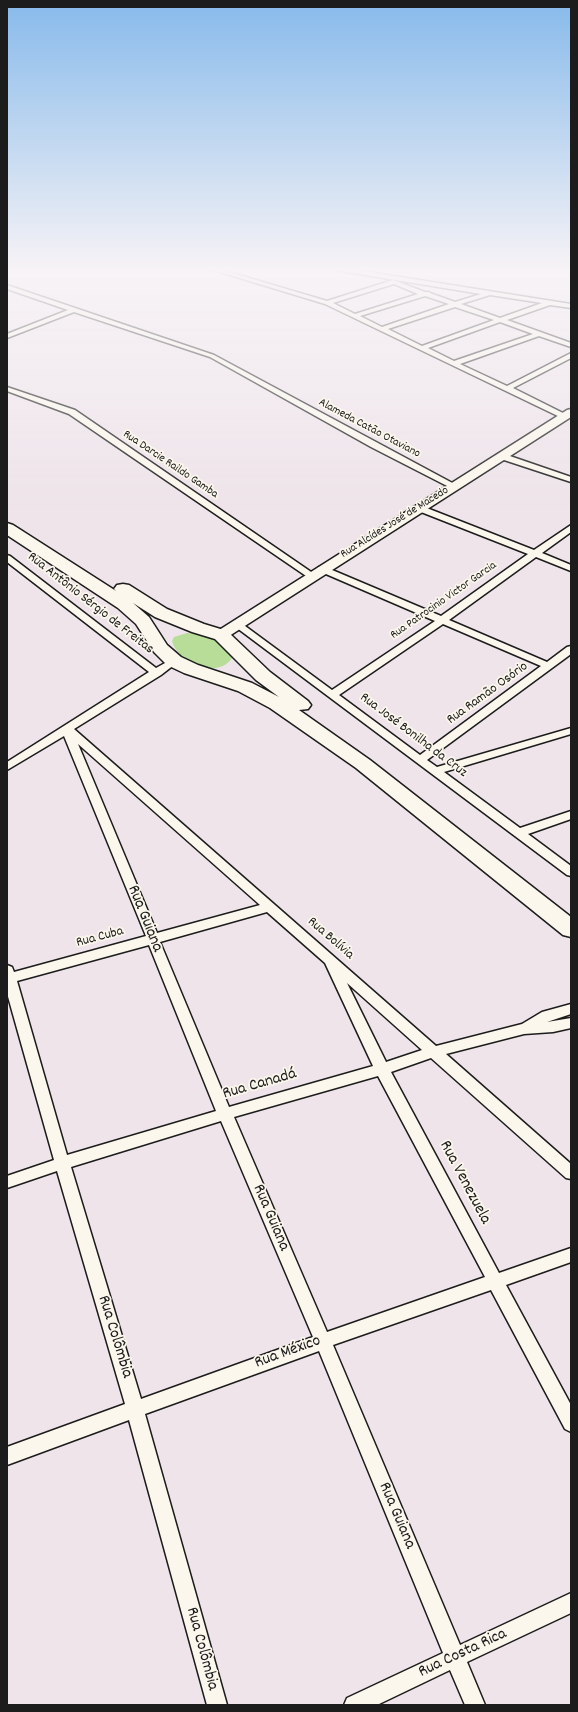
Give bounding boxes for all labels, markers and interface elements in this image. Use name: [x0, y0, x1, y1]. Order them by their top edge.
street label: Alameda Catão Otaviano: [316, 396, 422, 462]
street label: Rua Darcie Raildo Gamba: [120, 428, 220, 502]
street label: Rua Alcídes José de Macedo: [338, 484, 452, 562]
street label: Rua Antônio Sérgio de Freitas: [23, 549, 157, 659]
street label: Rua Patrocinio Victor Garcia: [388, 559, 500, 643]
street label: Rua Ramão Osório: [444, 659, 532, 729]
street label: Rua José Bonilha da Cruz: [356, 690, 470, 782]
street label: Rua Guiana: [121, 883, 167, 955]
street label: Rua Bolívia: [303, 914, 357, 964]
street label: Rua Cuba: [75, 924, 125, 952]
street label: Rua Canadá: [221, 1065, 299, 1105]
street label: Rua Venezuela: [433, 1138, 495, 1228]
street label: Rua Guiana: [247, 1182, 293, 1254]
street label: Rua Colômbia: [92, 1293, 136, 1381]
street label: Rua México: [252, 1332, 324, 1374]
street label: Rua Guiana: [373, 1480, 419, 1552]
street label: Rua Colômbia: [180, 1605, 222, 1693]
street label: Rua Costa Rica: [416, 1625, 510, 1683]

